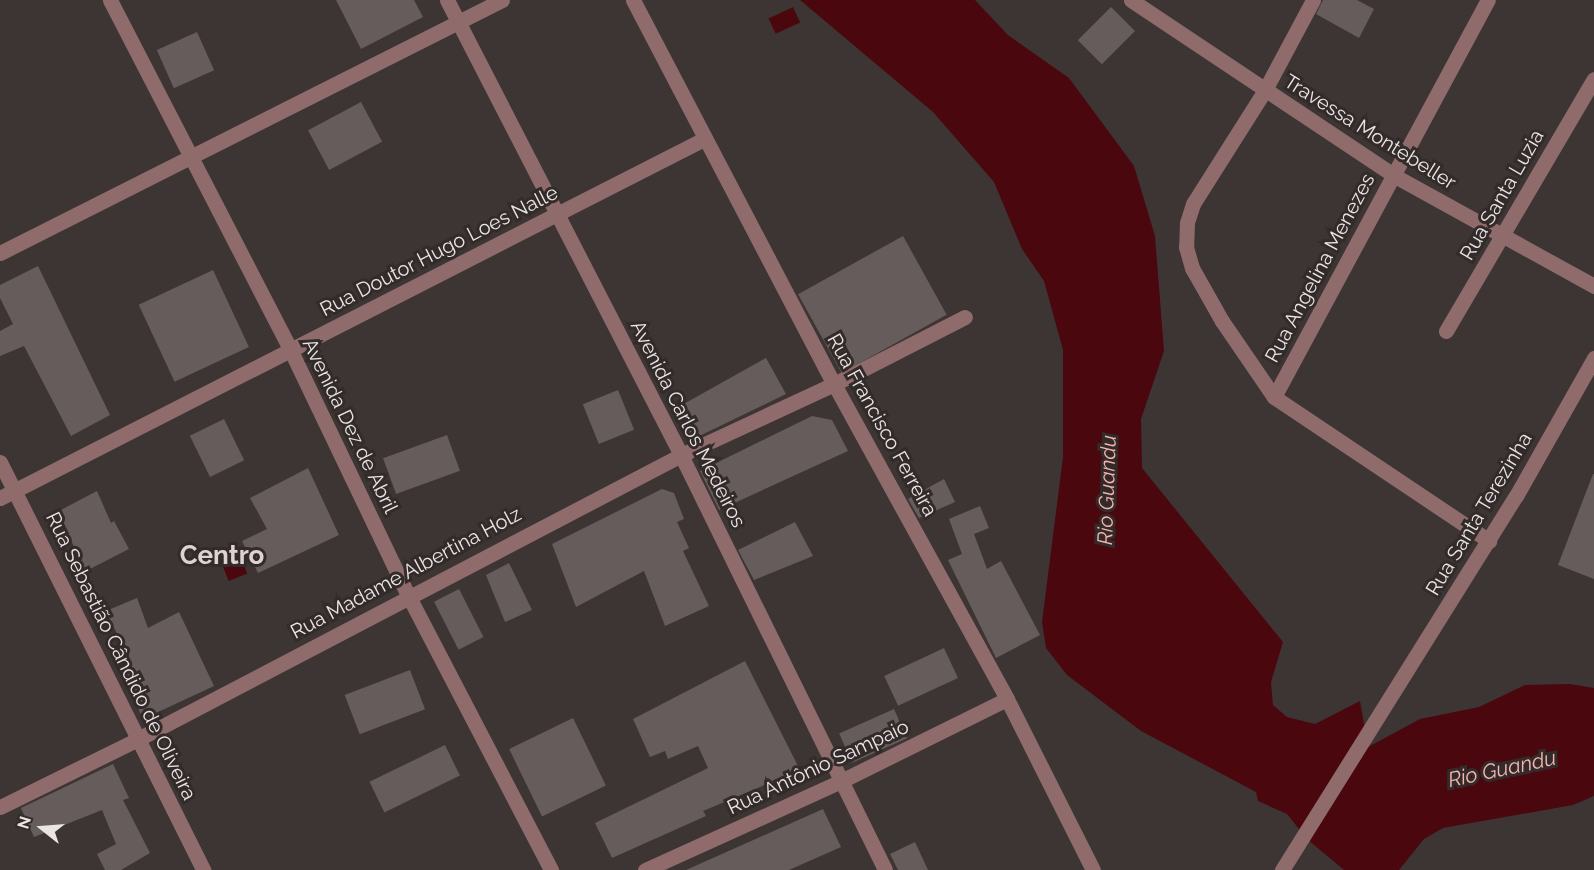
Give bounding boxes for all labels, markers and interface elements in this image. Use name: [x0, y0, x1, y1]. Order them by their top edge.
street label: Travessa Montebeller: [1280, 69, 1460, 195]
street label: Rua Santa Luzia: [1455, 125, 1549, 265]
street label: Rua Angelina Menezes: [1260, 169, 1380, 367]
street label: Rua Doutor Hugo Loes Nalle: [316, 180, 562, 322]
street label: Avenida Carlos Medeiros: [625, 317, 751, 531]
street label: Rua Francisco Ferreira: [822, 330, 942, 520]
street label: Avenida Dez de Abril: [297, 334, 403, 518]
street label: Rua Santa Terezinha: [1421, 428, 1537, 600]
water label: Rio Guandu: [1092, 435, 1122, 545]
street label: Rua Madame Albertina Holz: [286, 502, 526, 644]
street label: Rua Sebastião Cândido de Oliveira: [41, 508, 201, 804]
district label: Centro: [180, 540, 264, 572]
street label: Rua Antônio Sampaio: [723, 714, 913, 820]
water label: Rio Guandu: [1446, 745, 1558, 793]
north arrow: [12, 798, 72, 858]
text: N: [13, 814, 35, 831]

